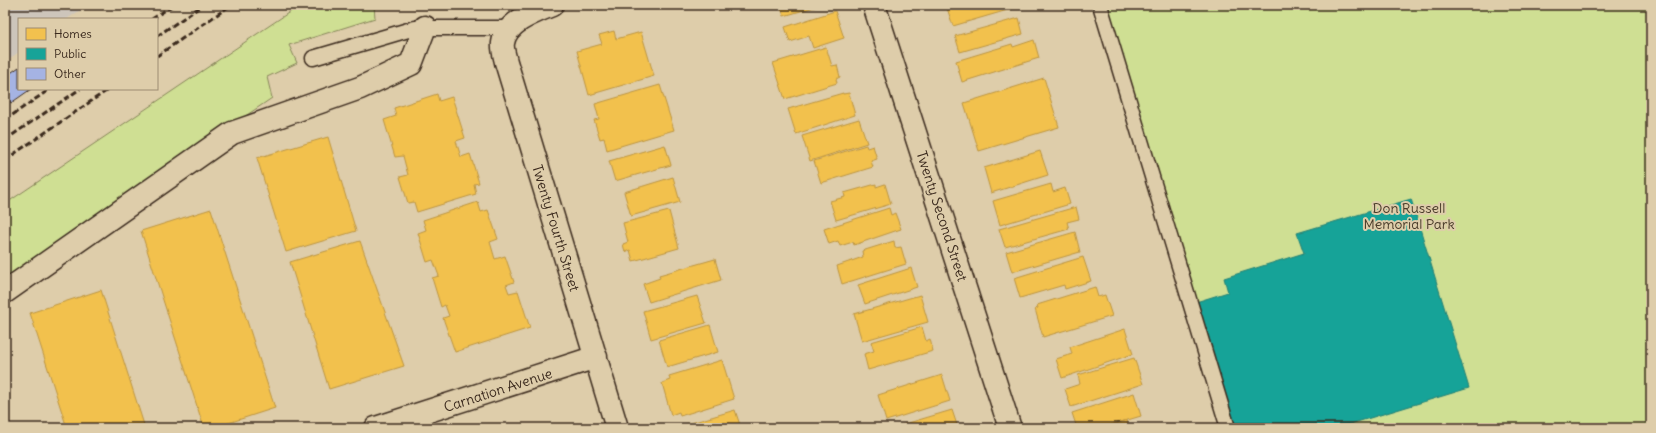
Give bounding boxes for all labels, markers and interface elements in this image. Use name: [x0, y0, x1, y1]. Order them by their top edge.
legend: [18, 18, 158, 90]
text: Homes: [54, 26, 92, 41]
text: Public: [54, 46, 86, 61]
text: Other: [54, 66, 86, 81]
street label: Twenty Second Street: [912, 148, 972, 284]
street label: Twenty Fourth Street: [528, 162, 584, 294]
park label: Don Russell Memorial Park: [1363, 199, 1455, 233]
street label: Carnation Avenue: [441, 364, 555, 416]

